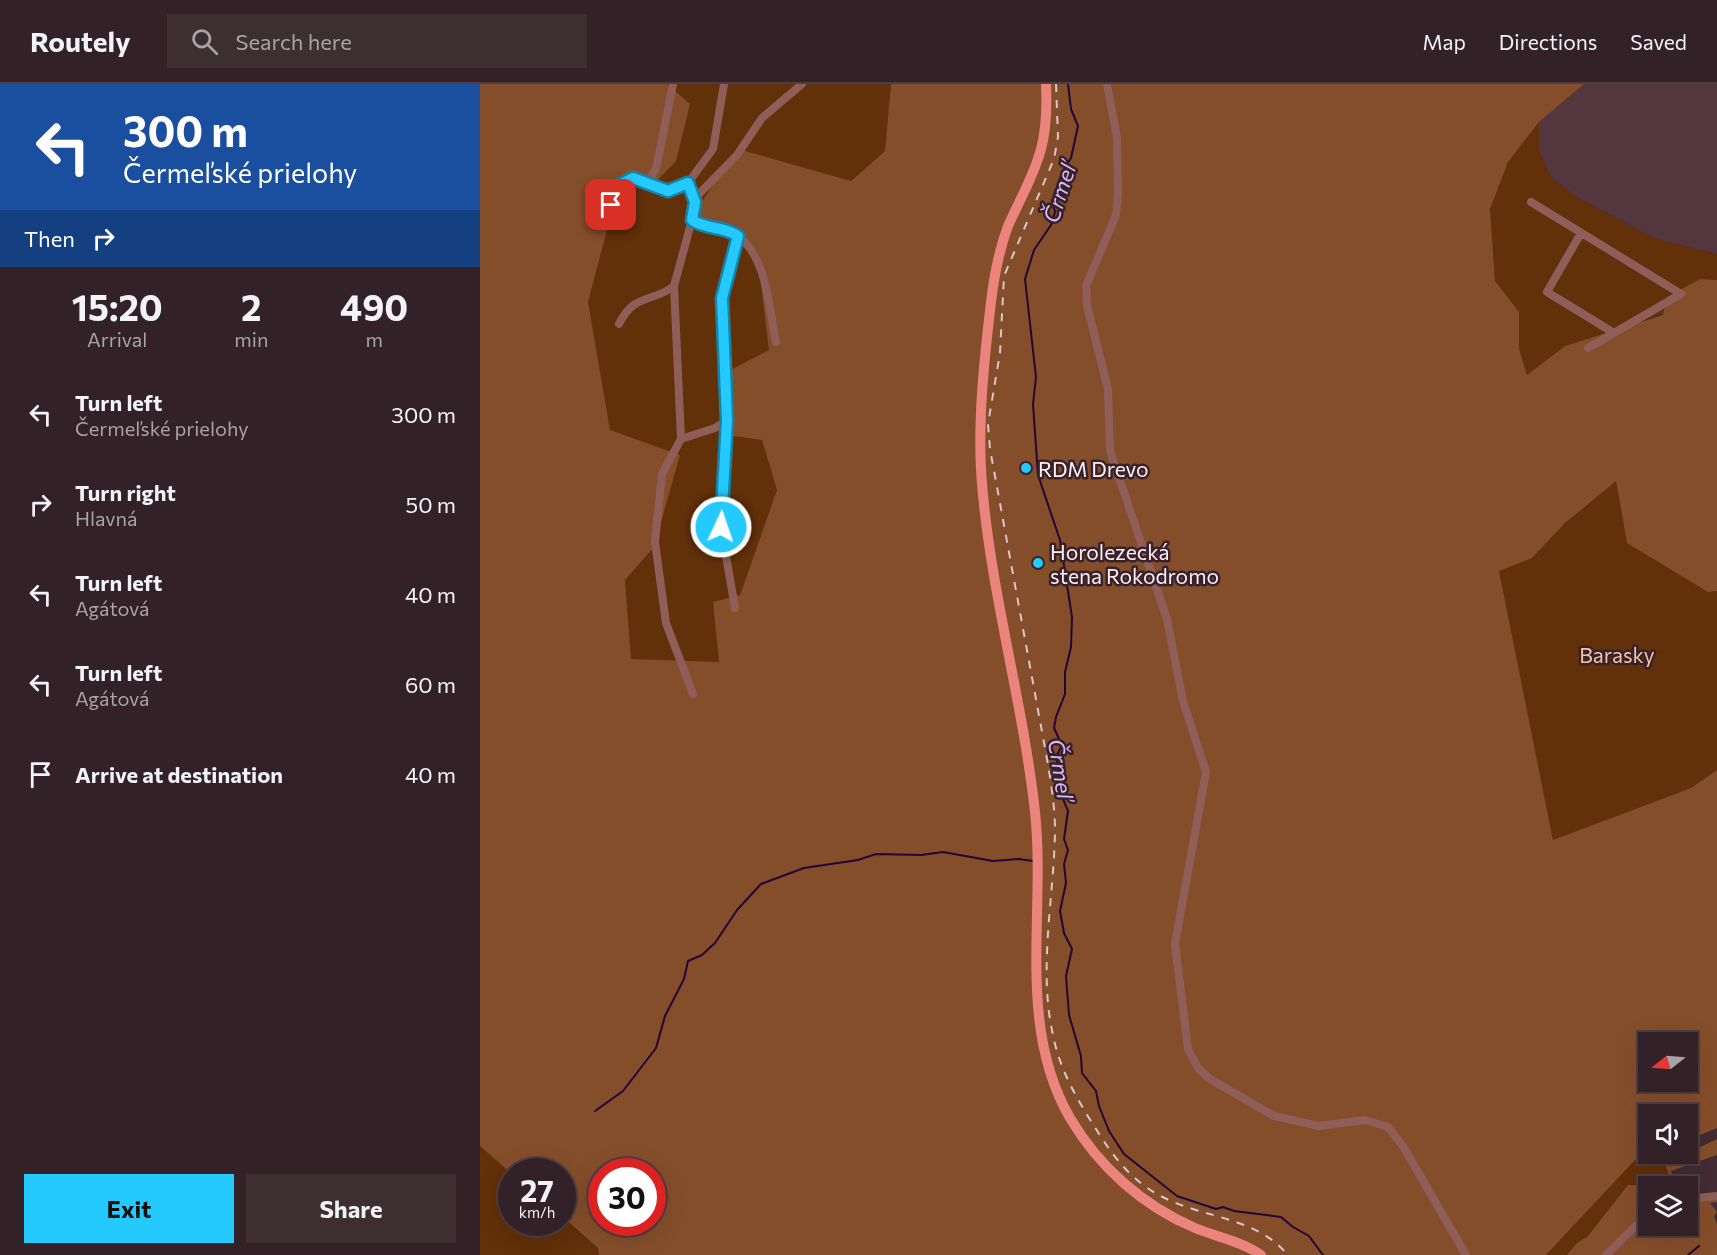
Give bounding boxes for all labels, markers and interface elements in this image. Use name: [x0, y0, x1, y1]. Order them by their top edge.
search box: [167, 14, 587, 68]
text: Routely: [30, 24, 131, 58]
icon: search: [188, 25, 221, 58]
text: Search here: [236, 28, 352, 55]
text: Map: [1423, 29, 1466, 54]
text: Directions: [1499, 29, 1597, 54]
text: Saved: [1630, 29, 1687, 54]
text: 300 m: [123, 104, 248, 156]
icon: left: [24, 108, 102, 186]
water label: Črmeľ: [1037, 155, 1083, 226]
text: Čermeľské prielohy: [123, 156, 357, 189]
pin: [585, 179, 636, 230]
icon: arrive: [594, 188, 627, 221]
icon: right: [87, 222, 120, 255]
text: Then: [24, 225, 75, 252]
text: 15:20: [72, 284, 163, 328]
text: 2: [241, 284, 262, 328]
text: 490: [340, 284, 408, 328]
text: Arrival: [87, 327, 147, 351]
text: min: [234, 327, 268, 351]
text: m: [365, 327, 383, 351]
text: Turn left: [75, 389, 162, 416]
icon: left: [24, 398, 57, 431]
text: 300 m: [391, 401, 456, 428]
text: Čermeľské prielohy: [75, 416, 249, 440]
place label: RDM Drevo: [1038, 456, 1149, 481]
marker: RDM Drevo: [1019, 461, 1033, 475]
text: Turn right: [75, 479, 176, 506]
icon: right: [24, 488, 57, 521]
text: 50 m: [406, 491, 456, 518]
position arrow: [689, 495, 753, 559]
text: Hlavná: [75, 506, 137, 530]
place label: Horolezecká stena Rokodromo: [1050, 539, 1219, 588]
marker: Horolezecká stena Rokodromo: [1031, 556, 1045, 570]
text: Turn left: [75, 569, 162, 596]
icon: left: [24, 578, 57, 611]
text: 40 m: [405, 581, 456, 608]
text: Agátová: [75, 596, 150, 620]
park label: Barasky: [1579, 642, 1655, 667]
text: Turn left: [75, 659, 162, 686]
icon: left: [24, 668, 57, 701]
text: 60 m: [405, 671, 456, 698]
text: Agátová: [75, 686, 150, 710]
water label: Črmeľ: [1043, 737, 1080, 806]
icon: arrive: [24, 758, 57, 791]
text: Arrive at destination: [75, 761, 283, 788]
text: 40 m: [405, 761, 456, 788]
north arrow: [1638, 1032, 1698, 1092]
map controls: [1638, 1032, 1698, 1236]
button: sound: [1638, 1104, 1698, 1164]
speed limit sign: 30: [588, 1158, 666, 1236]
text: 27: [520, 1171, 554, 1208]
button: Exit: [24, 1174, 234, 1243]
button: Share: [246, 1174, 456, 1243]
button: layers: [1638, 1176, 1698, 1236]
text: km/h: [519, 1203, 555, 1221]

